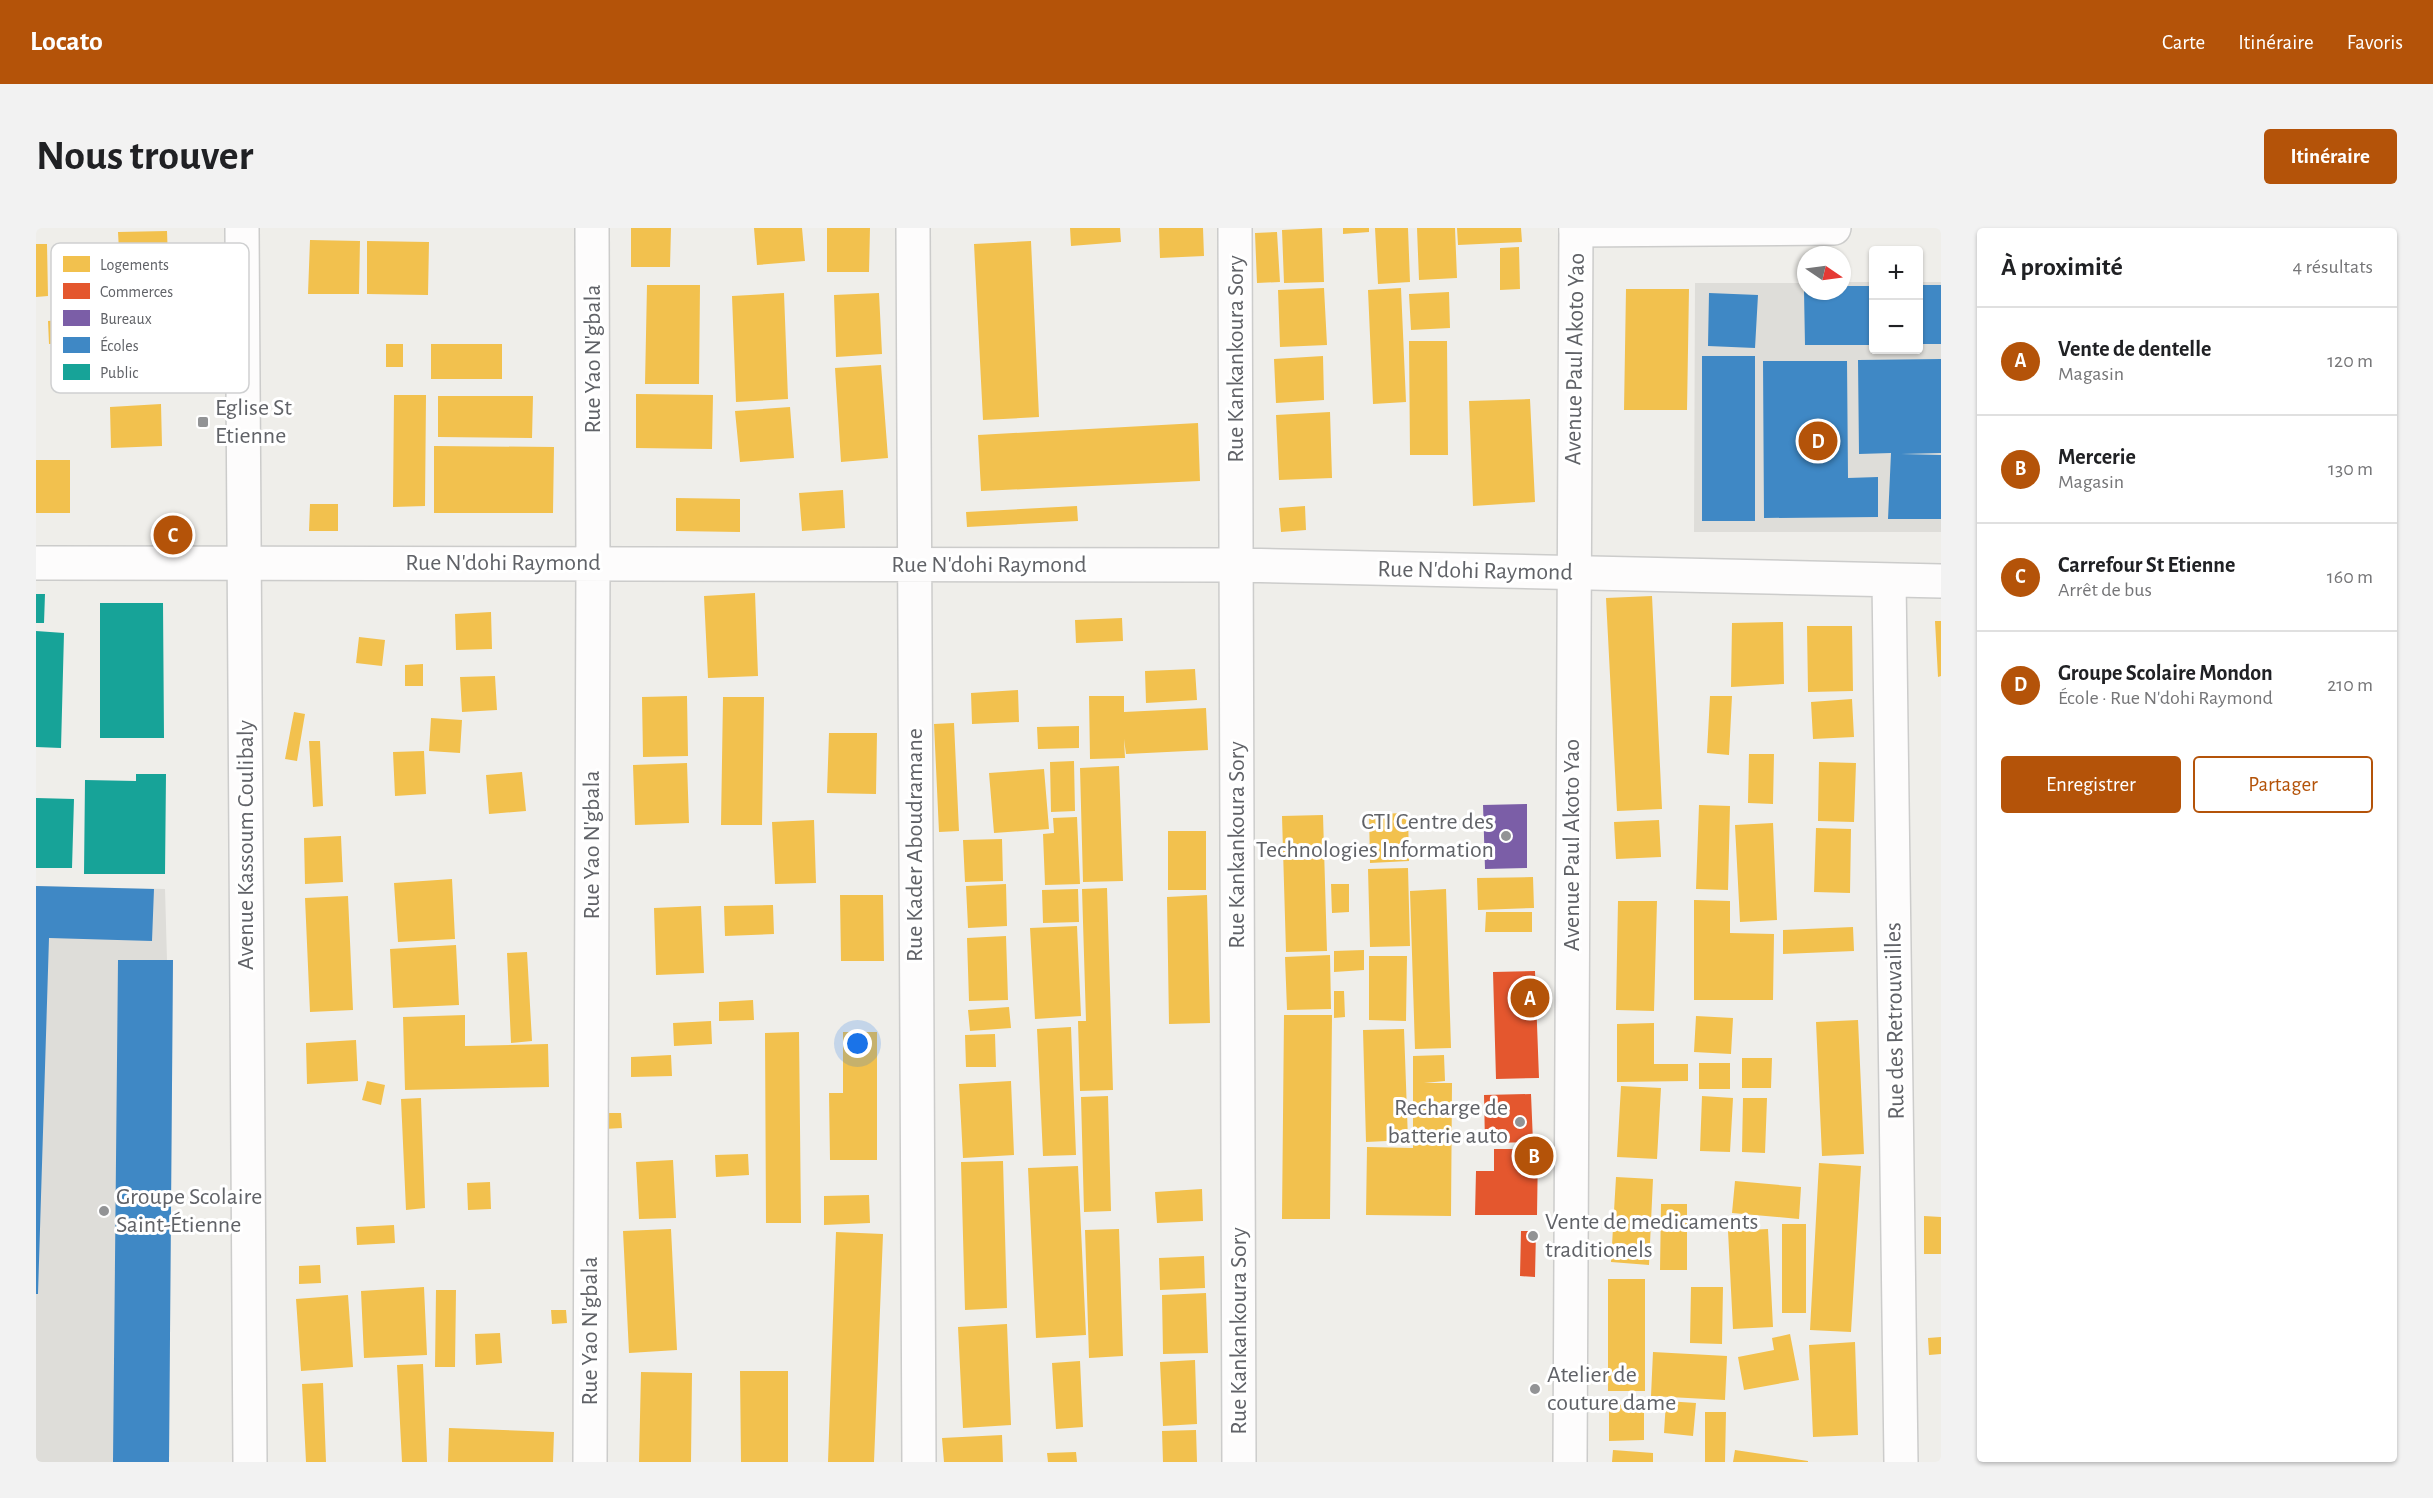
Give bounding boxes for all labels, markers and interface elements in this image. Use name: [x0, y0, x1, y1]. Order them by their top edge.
text: Locato: [30, 28, 103, 56]
text: Carte: [2162, 32, 2205, 53]
text: Itinéraire: [2238, 32, 2314, 53]
text: Favoris: [2347, 32, 2403, 53]
button: Itinéraire: [2264, 129, 2397, 184]
text: Nous trouver: [36, 135, 253, 177]
legend: [51, 243, 249, 393]
north arrow: [1797, 246, 1851, 300]
map controls: [1869, 246, 1923, 354]
button: +: [1869, 246, 1923, 300]
street label: Avenue Paul Akoto Yao: [1561, 253, 1589, 465]
text: À proximité: [2001, 254, 2123, 280]
street label: Rue Kankankoura Sory: [1224, 255, 1248, 463]
text: Logements: [100, 257, 169, 273]
text: 4 résultats: [2292, 257, 2373, 277]
text: Commerces: [100, 284, 173, 300]
street label: Rue Yao N'gbala: [581, 284, 605, 434]
button: −: [1869, 300, 1923, 354]
text: Bureaux: [100, 311, 152, 327]
text: Écoles: [100, 336, 139, 354]
text: Vente de dentelle: [2058, 338, 2211, 360]
text: A: [2015, 351, 2027, 371]
text: 120 m: [2327, 351, 2373, 371]
text: Magasin: [2058, 364, 2124, 384]
text: Public: [100, 365, 138, 381]
place label: Eglise St Etienne: [215, 396, 292, 448]
marker: Eglise St Etienne: [196, 415, 210, 429]
pin: D: [1798, 418, 1838, 464]
text: Mercerie: [2058, 446, 2136, 468]
text: B: [2015, 459, 2026, 479]
text: 130 m: [2328, 459, 2373, 479]
text: Magasin: [2058, 472, 2124, 492]
pin: C: [154, 512, 192, 558]
street label: Rue N'dohi Raymond: [405, 551, 601, 575]
street label: Rue N'dohi Raymond: [891, 553, 1087, 577]
text: Carrefour St Etienne: [2058, 554, 2235, 576]
street label: Rue N'dohi Raymond: [1377, 557, 1573, 585]
text: C: [2015, 567, 2026, 587]
text: 160 m: [2327, 567, 2373, 587]
text: Arrêt de bus: [2058, 580, 2152, 600]
text: Groupe Scolaire Mondon: [2058, 662, 2273, 684]
text: D: [2014, 675, 2027, 695]
text: 210 m: [2327, 675, 2373, 695]
text: École · Rue N'dohi Raymond: [2058, 688, 2273, 708]
street label: Avenue Kassoum Coulibaly: [234, 720, 258, 970]
street label: Rue Kader Aboudramane: [903, 728, 927, 962]
street label: Avenue Paul Akoto Yao: [1560, 739, 1584, 951]
street label: Rue Kankankoura Sory: [1225, 741, 1249, 949]
button: Enregistrer: [2001, 756, 2181, 813]
button: Partager: [2193, 756, 2373, 813]
street label: Rue Yao N'gbala: [580, 770, 604, 920]
place label: CTI Centre des Technologies Information: [1256, 810, 1494, 862]
marker: CTI Centre des Technologies Information: [1499, 829, 1513, 843]
street label: Rue des Retrouvailles: [1881, 922, 1909, 1120]
pin: A: [1510, 976, 1550, 1020]
your location: [843, 1029, 872, 1058]
place label: Recharge de batterie auto: [1388, 1096, 1508, 1148]
marker: Recharge de batterie auto: [1513, 1115, 1527, 1129]
pin: B: [1514, 1134, 1554, 1178]
place label: Groupe Scolaire Saint-Étienne: [116, 1185, 262, 1237]
marker: Groupe Scolaire Saint-Étienne: [97, 1204, 111, 1218]
place label: Vente de medicaments traditionels: [1545, 1210, 1758, 1262]
street label: Rue Kankankoura Sory: [1227, 1227, 1251, 1435]
marker: Vente de medicaments traditionels: [1526, 1229, 1540, 1243]
street label: Rue Yao N'gbala: [578, 1256, 602, 1406]
place label: Atelier de couture dame: [1547, 1363, 1676, 1415]
marker: Atelier de couture dame: [1528, 1382, 1542, 1396]

